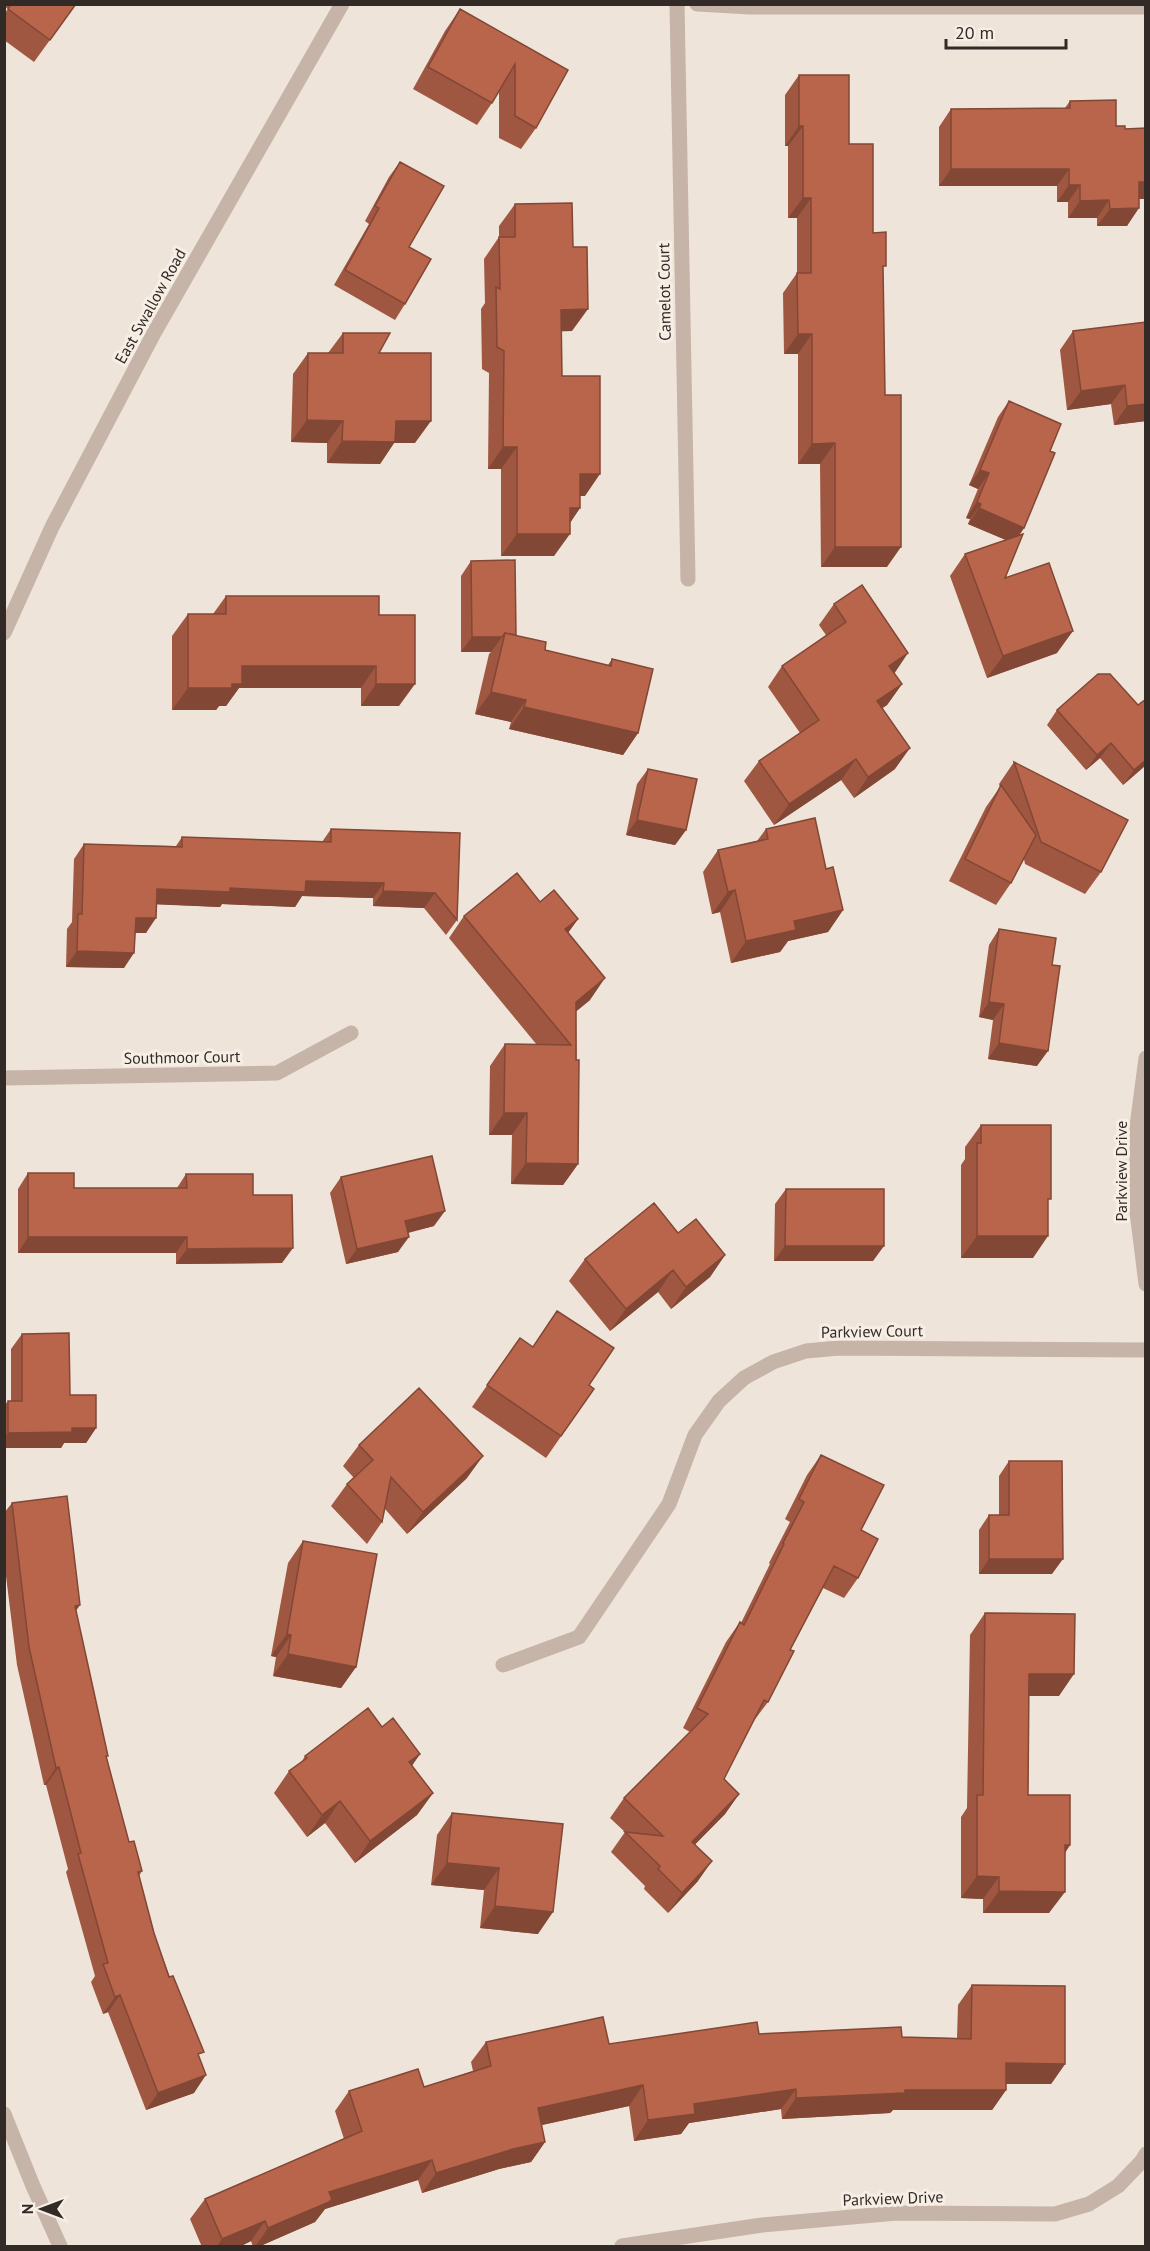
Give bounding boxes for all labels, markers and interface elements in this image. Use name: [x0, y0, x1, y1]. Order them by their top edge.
scale bar: [946, 12, 1066, 50]
text: 20 m: [955, 21, 994, 44]
street label: Camelot Court: [653, 242, 675, 341]
street label: East Swallow Road: [110, 245, 190, 367]
street label: Southmoor Court: [123, 1046, 241, 1068]
street label: Parkview Drive: [1111, 1121, 1131, 1221]
street label: Parkview Court: [821, 1320, 924, 1342]
north arrow: [12, 2179, 72, 2239]
street label: Parkview Drive: [842, 2186, 944, 2210]
text: N: [17, 2204, 37, 2214]

